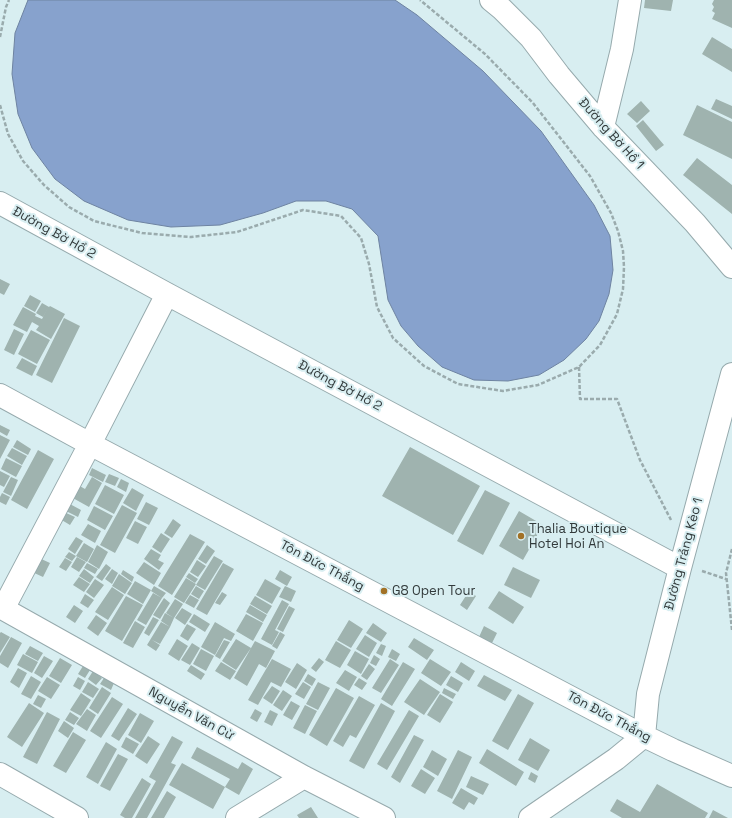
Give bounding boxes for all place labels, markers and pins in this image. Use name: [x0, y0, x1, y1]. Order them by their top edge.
place label: Thalia Boutique Hotel Hoi An: [529, 521, 627, 552]
marker: Thalia Boutique Hotel Hoi An: [516, 531, 526, 541]
place label: G8 Open Tour: [392, 583, 475, 599]
marker: G8 Open Tour: [379, 586, 389, 596]

